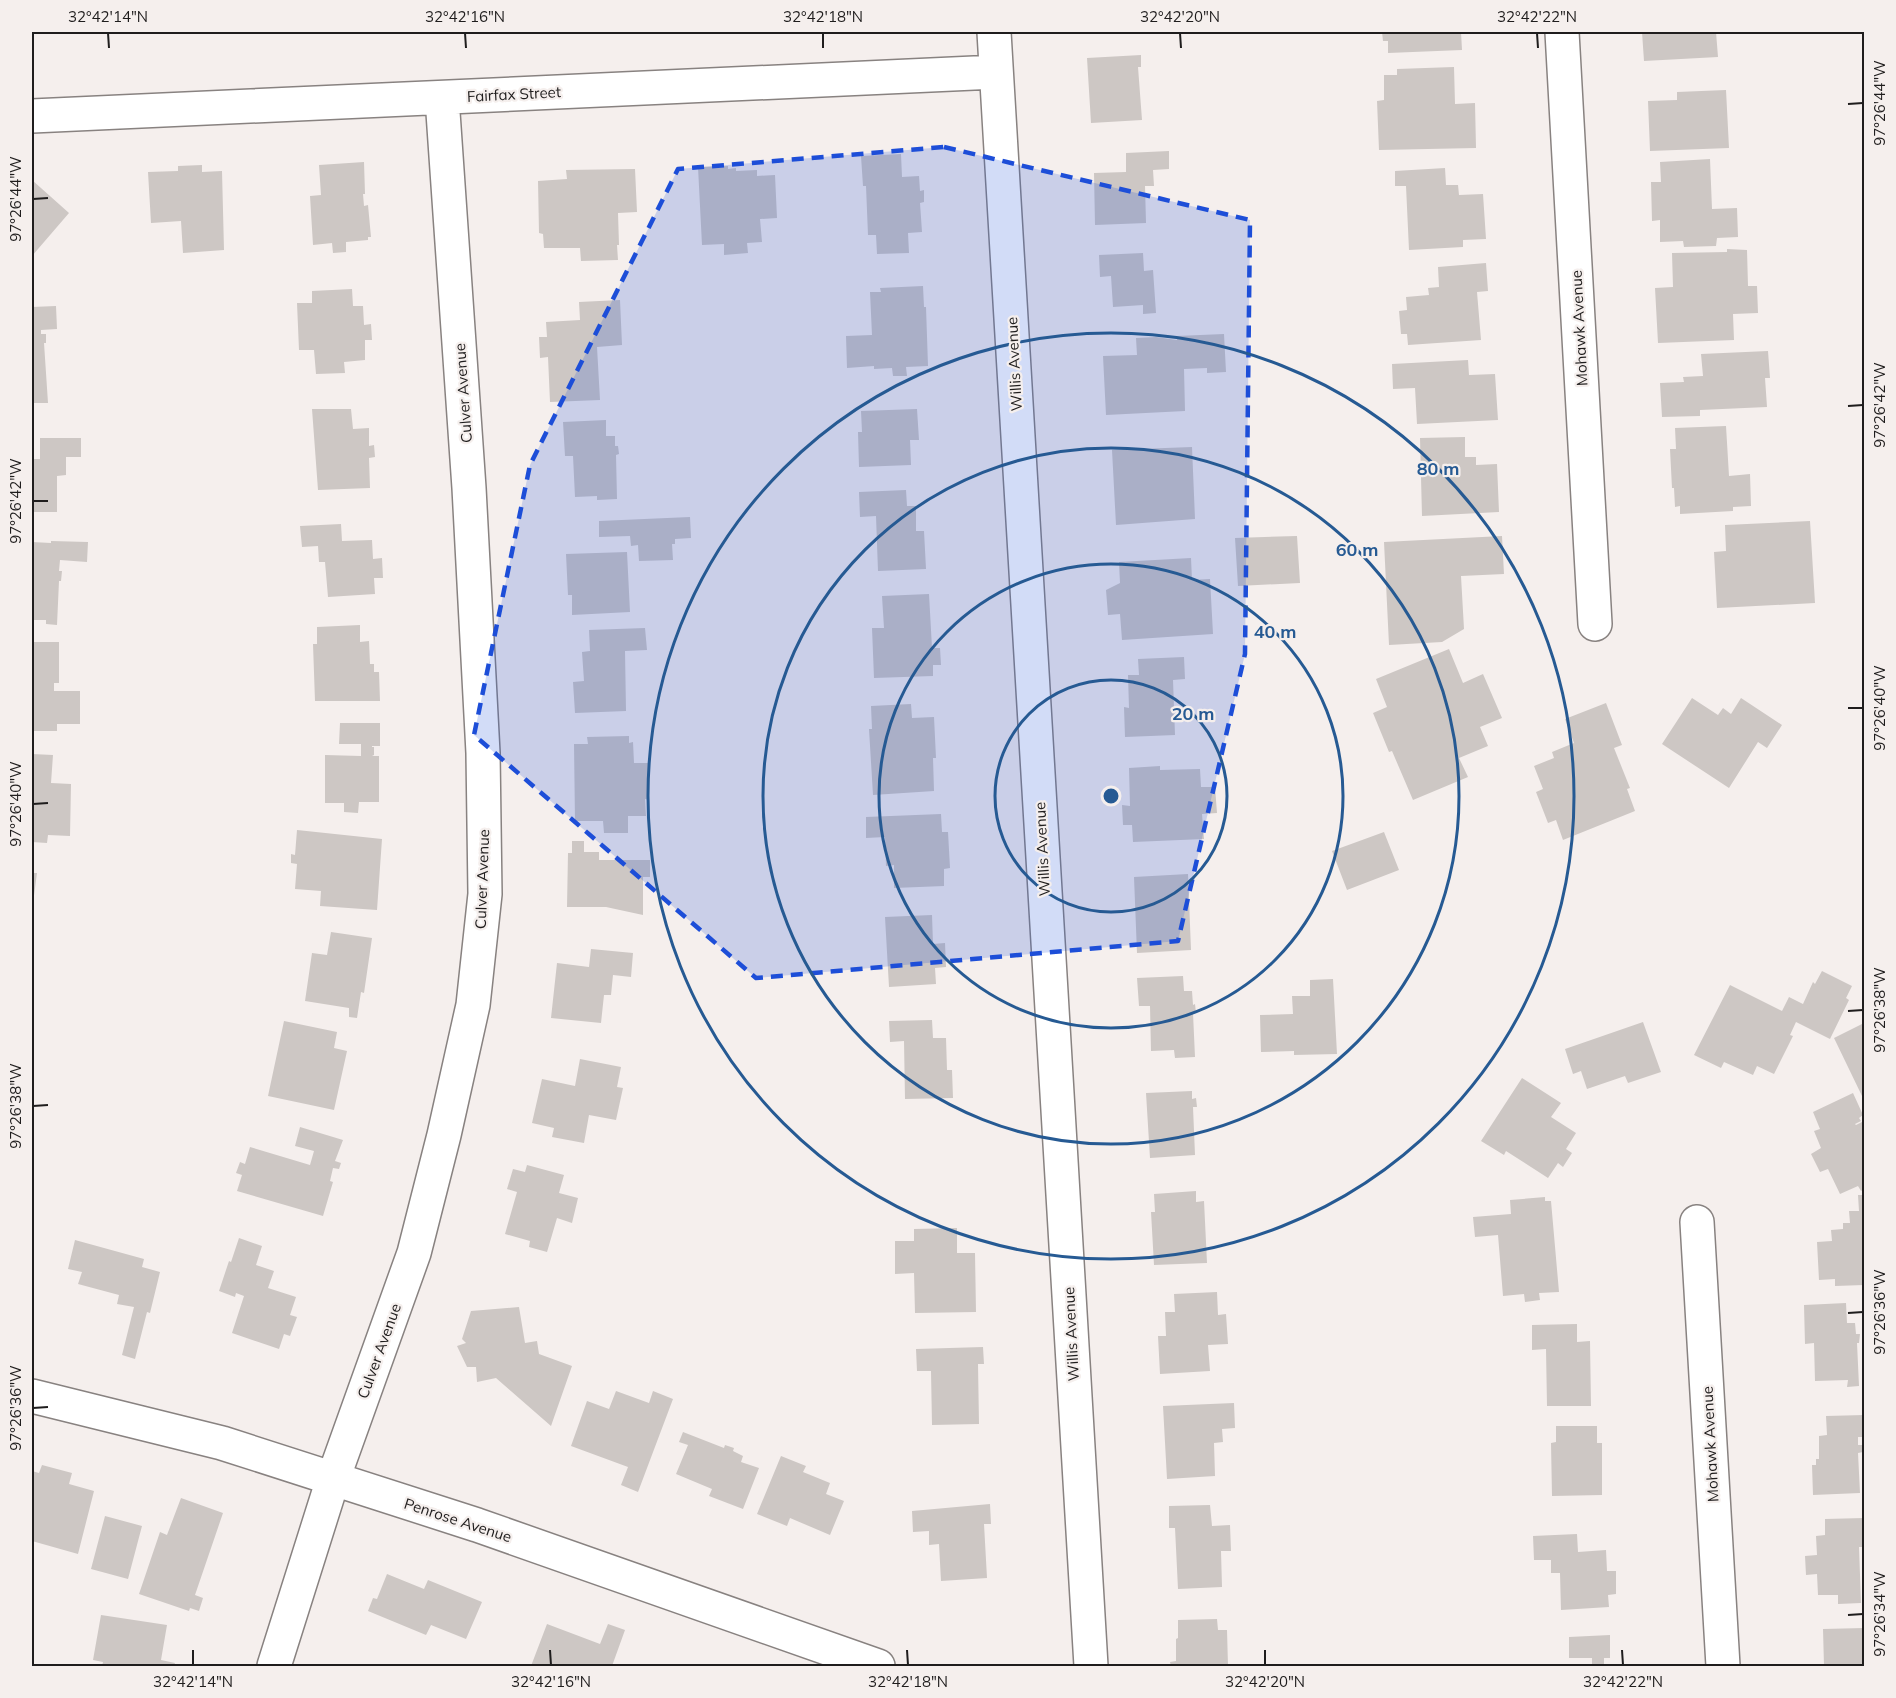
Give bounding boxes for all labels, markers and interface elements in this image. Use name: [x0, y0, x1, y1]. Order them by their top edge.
text: 32°42'14"N: [68, 7, 148, 26]
text: 32°42'16"N: [425, 7, 505, 26]
text: 32°42'18"N: [783, 7, 863, 26]
text: 32°42'20"N: [1140, 7, 1220, 26]
text: 32°42'22"N: [1497, 7, 1577, 26]
text: 97°26'44"W: [1870, 60, 1889, 146]
street label: Fairfax Street: [467, 82, 561, 106]
text: 97°26'44"W: [6, 156, 25, 242]
street label: Mohawk Avenue: [1566, 270, 1592, 386]
street label: Willis Avenue: [1002, 316, 1026, 412]
street label: Culver Avenue: [450, 342, 476, 444]
text: 97°26'42"W: [1870, 362, 1889, 448]
text: 80 m: [1417, 457, 1459, 480]
text: 97°26'42"W: [6, 458, 25, 544]
text: 60 m: [1336, 538, 1378, 561]
text: 40 m: [1254, 620, 1296, 643]
text: 97°26'40"W: [1870, 665, 1889, 751]
text: 20 m: [1172, 702, 1214, 725]
text: 97°26'40"W: [6, 761, 25, 847]
centre of rings: [1101, 786, 1121, 806]
street label: Willis Avenue: [1030, 801, 1054, 897]
street label: Culver Avenue: [471, 829, 493, 929]
text: 97°26'38"W: [1870, 967, 1889, 1053]
text: 97°26'38"W: [6, 1063, 25, 1149]
text: 97°26'36"W: [1870, 1269, 1889, 1355]
street label: Willis Avenue: [1059, 1286, 1083, 1382]
street label: Culver Avenue: [353, 1301, 405, 1401]
text: 97°26'36"W: [6, 1365, 25, 1451]
street label: Mohawk Avenue: [1697, 1386, 1723, 1502]
street label: Penrose Avenue: [402, 1494, 514, 1546]
text: 97°26'34"W: [1870, 1571, 1889, 1657]
text: 32°42'14"N: [153, 1672, 233, 1691]
text: 32°42'16"N: [511, 1672, 591, 1691]
text: 32°42'18"N: [868, 1672, 948, 1691]
text: 32°42'20"N: [1225, 1672, 1305, 1691]
text: 32°42'22"N: [1583, 1672, 1663, 1691]

